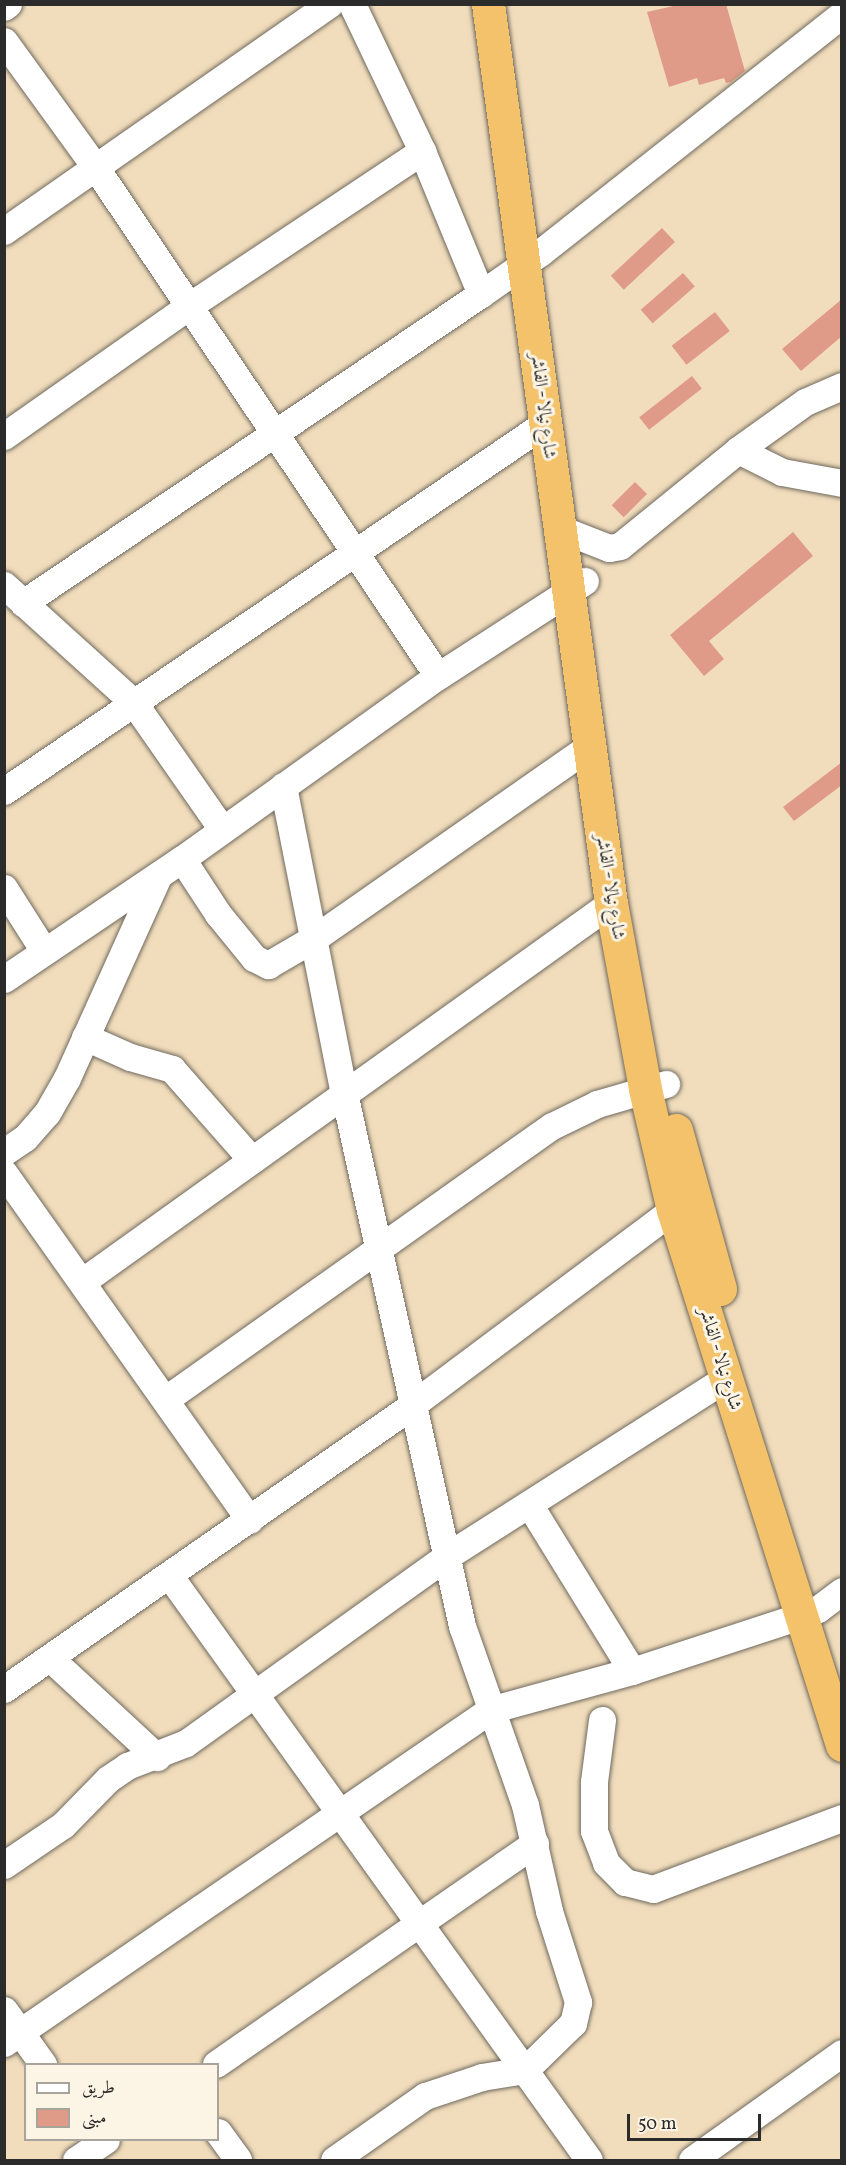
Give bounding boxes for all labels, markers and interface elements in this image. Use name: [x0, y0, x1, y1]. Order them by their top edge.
street label: شارع نيالا - الفاشر: [525, 351, 559, 461]
street label: شارع نيالا - الفاشر: [590, 832, 628, 942]
street label: شارع نيالا - الفاشر: [693, 1305, 745, 1413]
legend: [24, 2063, 219, 2141]
text: طريق: [82, 2076, 115, 2101]
scale bar: [630, 2102, 764, 2140]
text: مبنى: [82, 2106, 107, 2131]
text: 50 m: [638, 2112, 677, 2137]

